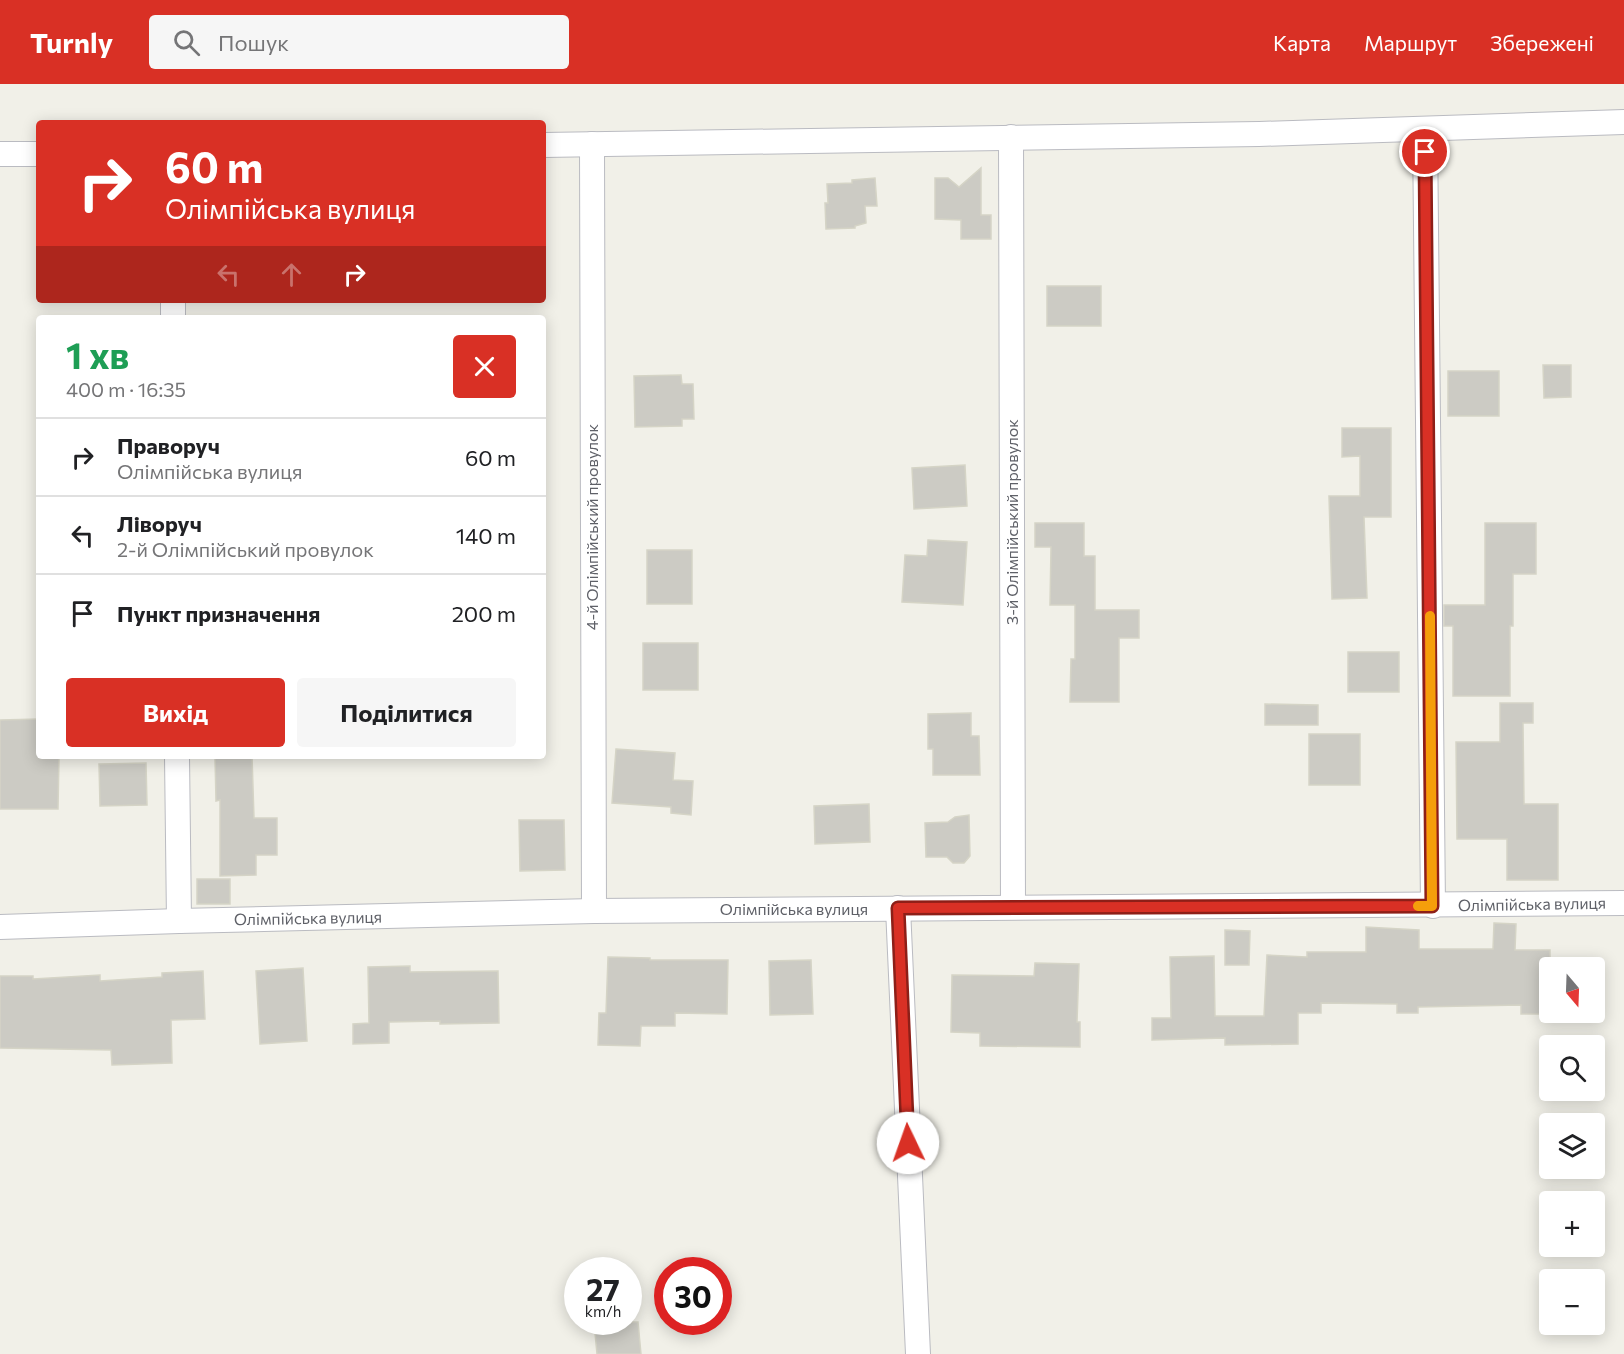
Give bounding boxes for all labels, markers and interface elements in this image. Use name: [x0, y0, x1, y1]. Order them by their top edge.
search box: [149, 15, 569, 69]
text: Turnly: [30, 25, 113, 59]
icon: search: [170, 26, 203, 59]
text: Пошук: [218, 29, 289, 56]
text: Карта: [1273, 30, 1331, 55]
text: Маршрут: [1364, 30, 1457, 55]
text: Збережені: [1490, 30, 1594, 55]
pin: [1399, 126, 1450, 177]
icon: arrive: [1408, 135, 1441, 168]
text: 60 m: [165, 140, 264, 192]
icon: right: [66, 144, 144, 222]
text: Олімпійська вулиця: [165, 192, 415, 225]
icon: left: [212, 258, 245, 291]
icon: ahead: [275, 258, 308, 291]
icon: right: [338, 258, 371, 291]
text: 1 хв: [66, 332, 129, 376]
button: close: [453, 335, 516, 398]
text: 400 m · 16:35: [66, 377, 186, 401]
street label: 3-й Олімпійський провулок: [1002, 419, 1021, 625]
street label: 4-й Олімпійський провулок: [582, 423, 601, 630]
text: Праворуч: [117, 432, 220, 459]
icon: right: [66, 441, 99, 474]
text: 60 m: [465, 444, 516, 471]
text: Олімпійська вулиця: [117, 459, 302, 483]
text: Ліворуч: [117, 510, 202, 537]
icon: left: [66, 519, 99, 552]
text: 140 m: [456, 522, 516, 549]
text: 2-й Олімпійський провулок: [117, 537, 374, 561]
icon: arrive: [66, 597, 99, 630]
text: Пункт призначення: [117, 600, 320, 627]
text: 200 m: [452, 600, 516, 627]
button: Вихід: [66, 678, 285, 747]
button: Поділитися: [297, 678, 516, 747]
street label: Олімпійська вулиця: [1458, 893, 1606, 914]
street label: Олімпійська вулиця: [720, 899, 868, 918]
street label: Олімпійська вулиця: [234, 907, 382, 928]
north arrow: [1539, 957, 1605, 1023]
map controls: [1539, 957, 1605, 1335]
button: search: [1539, 1035, 1605, 1101]
position arrow: [876, 1111, 940, 1175]
button: layers: [1539, 1113, 1605, 1179]
button: +: [1539, 1191, 1605, 1257]
speed limit sign: 30: [654, 1257, 732, 1335]
button: −: [1539, 1269, 1605, 1335]
text: 27: [586, 1270, 620, 1307]
text: km/h: [585, 1302, 621, 1320]

